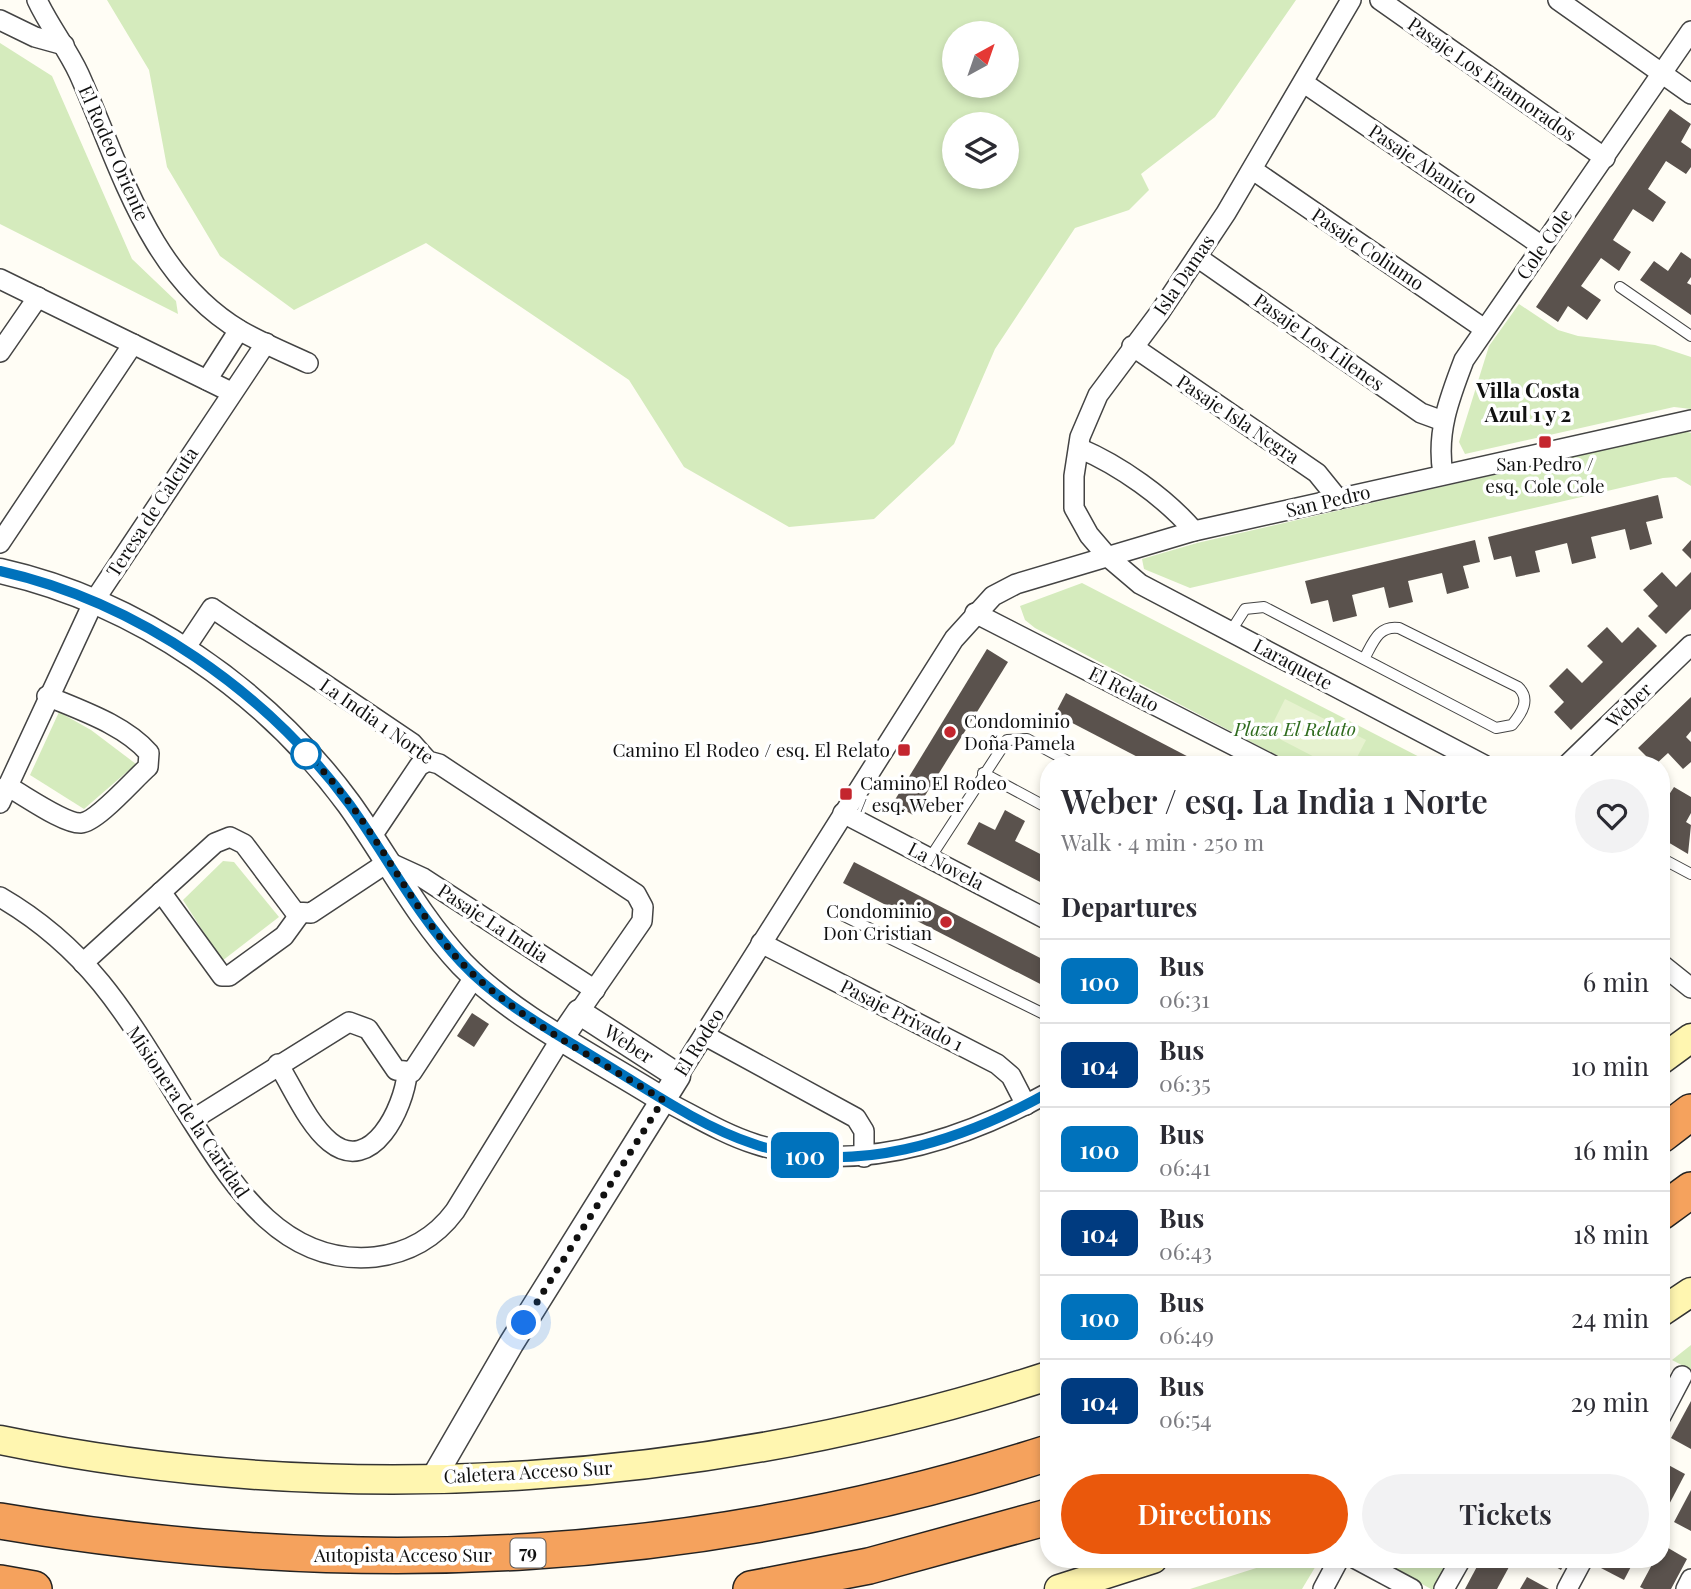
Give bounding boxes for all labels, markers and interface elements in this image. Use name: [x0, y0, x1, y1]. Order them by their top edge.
street label: Pasaje Los Enamorados: [1403, 10, 1582, 146]
north arrow: [942, 21, 1018, 98]
map controls: [942, 21, 1019, 189]
street label: El Rodeo Oriente: [73, 81, 156, 224]
button: layers: [942, 112, 1019, 189]
street label: Pasaje Abanico: [1364, 117, 1483, 209]
street label: Pasaje Coliumo: [1307, 201, 1430, 295]
street label: Cole Cole: [1509, 203, 1577, 284]
street label: Isla Damas: [1147, 229, 1220, 320]
street label: Pasaje Los Lilenes: [1249, 286, 1390, 396]
street label: Pasaje Isla Negra: [1172, 367, 1305, 469]
district label: Villa Costa Azul 1 y 2: [1475, 375, 1580, 427]
marker: San Pedro / esq. Cole Cole: [1537, 434, 1553, 450]
street label: Teresa de Calcuta: [99, 441, 203, 582]
place label: San Pedro / esq. Cole Cole: [1485, 450, 1605, 498]
street label: San Pedro: [1283, 478, 1373, 522]
street label: Laraquete: [1249, 631, 1338, 695]
street label: El Relato: [1085, 659, 1164, 717]
street label: La India 1 Norte: [315, 671, 440, 769]
street label: Weber: [1599, 676, 1657, 733]
place label: Condominio Doña Pamela: [964, 707, 1076, 755]
park label: Plaza El Relato: [1233, 715, 1356, 741]
marker: Condominio Doña Pamela: [942, 724, 958, 740]
place label: Camino El Rodeo / esq. El Relato: [612, 736, 890, 762]
unlabelled marker: [291, 739, 321, 769]
marker: Camino El Rodeo / esq. El Relato: [896, 742, 912, 758]
place label: Camino El Rodeo / esq. Weber: [860, 769, 1007, 817]
text: Weber / esq. La India 1 Norte: [1061, 778, 1488, 822]
button: heart: [1575, 779, 1649, 853]
marker: Camino El Rodeo / esq. Weber: [838, 786, 854, 802]
text: Walk · 4 min · 250 m: [1061, 826, 1264, 857]
street label: La Novela: [904, 835, 989, 896]
street label: Pasaje La India: [433, 877, 554, 968]
text: Departures: [1061, 889, 1197, 924]
place label: Condominio Don Cristian: [823, 897, 933, 945]
marker: Condominio Don Cristian: [938, 914, 954, 930]
text: Bus: [1159, 948, 1204, 983]
text: 6 min: [1583, 964, 1649, 999]
text: 100: [1079, 965, 1120, 997]
street label: Pasaje Privado 1: [836, 972, 968, 1056]
text: 06:31: [1159, 983, 1210, 1014]
street label: El Rodeo: [667, 1003, 729, 1080]
street label: Weber: [599, 1017, 660, 1069]
street label: Misionera de la Caridad: [121, 1020, 256, 1203]
text: Bus: [1159, 1032, 1204, 1067]
text: 10 min: [1571, 1048, 1649, 1083]
text: 104: [1081, 1049, 1118, 1081]
text: 06:35: [1159, 1067, 1211, 1098]
text: Bus: [1159, 1116, 1204, 1151]
line badge: 100: [765, 1132, 845, 1178]
text: 16 min: [1573, 1132, 1649, 1167]
text: 100: [1079, 1133, 1120, 1165]
text: 100: [785, 1139, 825, 1171]
text: 06:41: [1159, 1151, 1211, 1182]
text: Bus: [1159, 1200, 1204, 1235]
text: 18 min: [1573, 1216, 1649, 1251]
text: 104: [1081, 1217, 1118, 1249]
text: 06:43: [1159, 1235, 1212, 1266]
text: Bus: [1159, 1284, 1204, 1319]
text: 24 min: [1571, 1300, 1649, 1335]
text: 100: [1079, 1301, 1120, 1333]
your location: [506, 1305, 541, 1340]
text: 06:49: [1159, 1319, 1214, 1350]
text: Bus: [1159, 1368, 1204, 1403]
text: 29 min: [1571, 1384, 1649, 1419]
text: 104: [1081, 1385, 1118, 1417]
text: 06:54: [1159, 1403, 1212, 1434]
street label: Caletera Acceso Sur: [443, 1454, 614, 1488]
button: Directions: [1061, 1474, 1348, 1554]
button: Tickets: [1362, 1474, 1649, 1554]
road number: 79: [510, 1538, 546, 1568]
street label: Autopista Acceso Sur: [313, 1541, 493, 1567]

